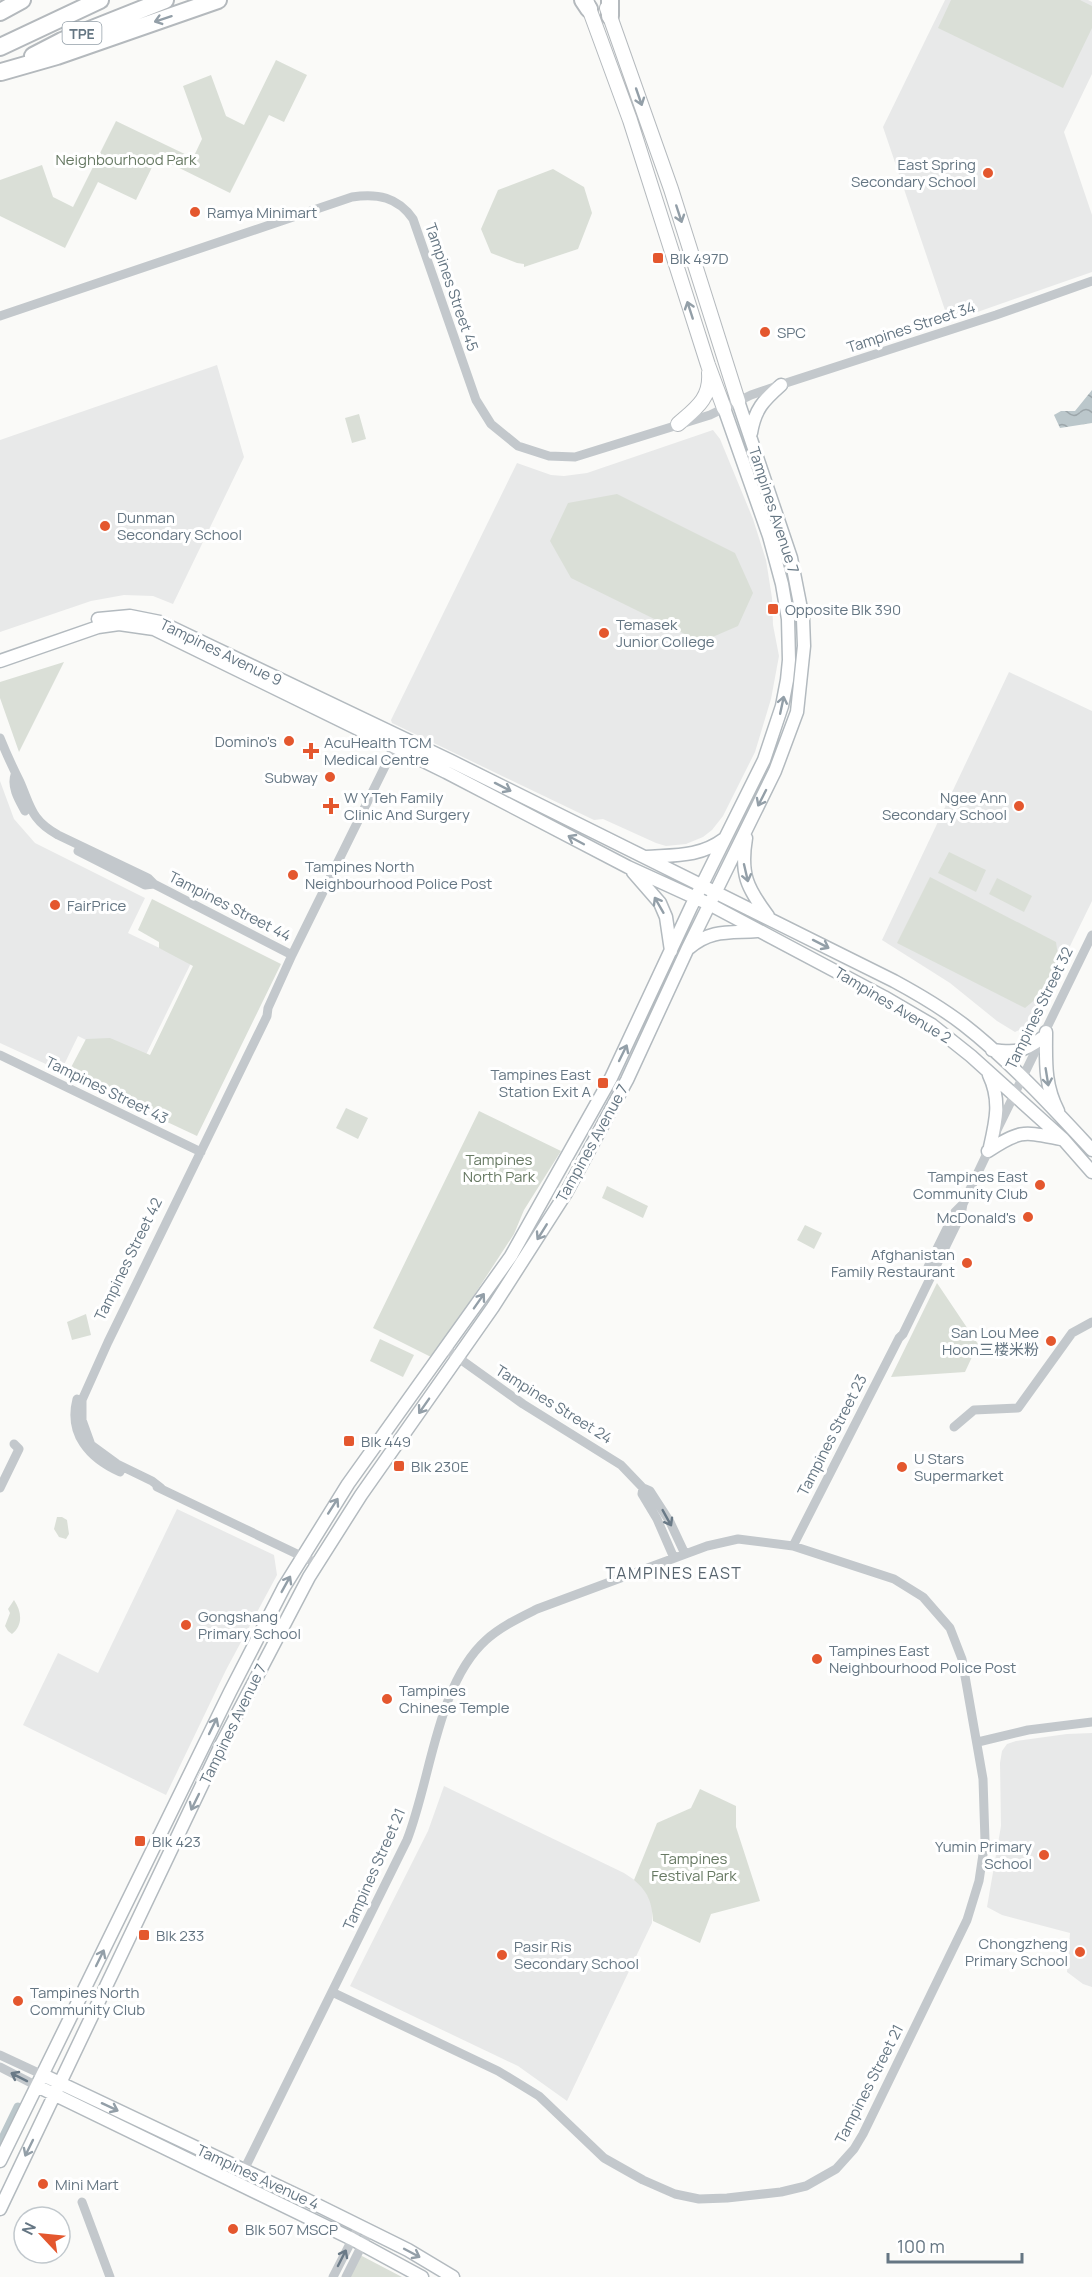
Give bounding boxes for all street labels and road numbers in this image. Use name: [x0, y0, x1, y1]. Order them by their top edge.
road number: TPE: [62, 22, 101, 44]
street label: Tampines Street 45: [420, 220, 484, 354]
street label: Tampines Street 34: [844, 296, 978, 358]
street label: Tampines Avenue 7: [744, 444, 804, 576]
street label: Tampines Avenue 9: [156, 613, 286, 691]
street label: Tampines Street 44: [165, 866, 295, 946]
street label: Tampines Street 32: [1000, 943, 1078, 1073]
street label: Tampines Avenue 2: [831, 962, 955, 1048]
street label: Tampines Street 43: [42, 1051, 172, 1129]
street label: Tampines Avenue 7: [551, 1080, 633, 1206]
street label: Tampines Street 42: [89, 1194, 167, 1324]
street label: Tampines Street 24: [492, 1360, 617, 1448]
street label: Tampines Street 23: [792, 1371, 872, 1499]
street label: Tampines Avenue 7: [195, 1660, 271, 1788]
street label: Tampines Street 21: [338, 1805, 410, 1933]
street label: Tampines Street 21: [830, 2021, 908, 2147]
street label: Tampines Avenue 4: [193, 2139, 323, 2215]

